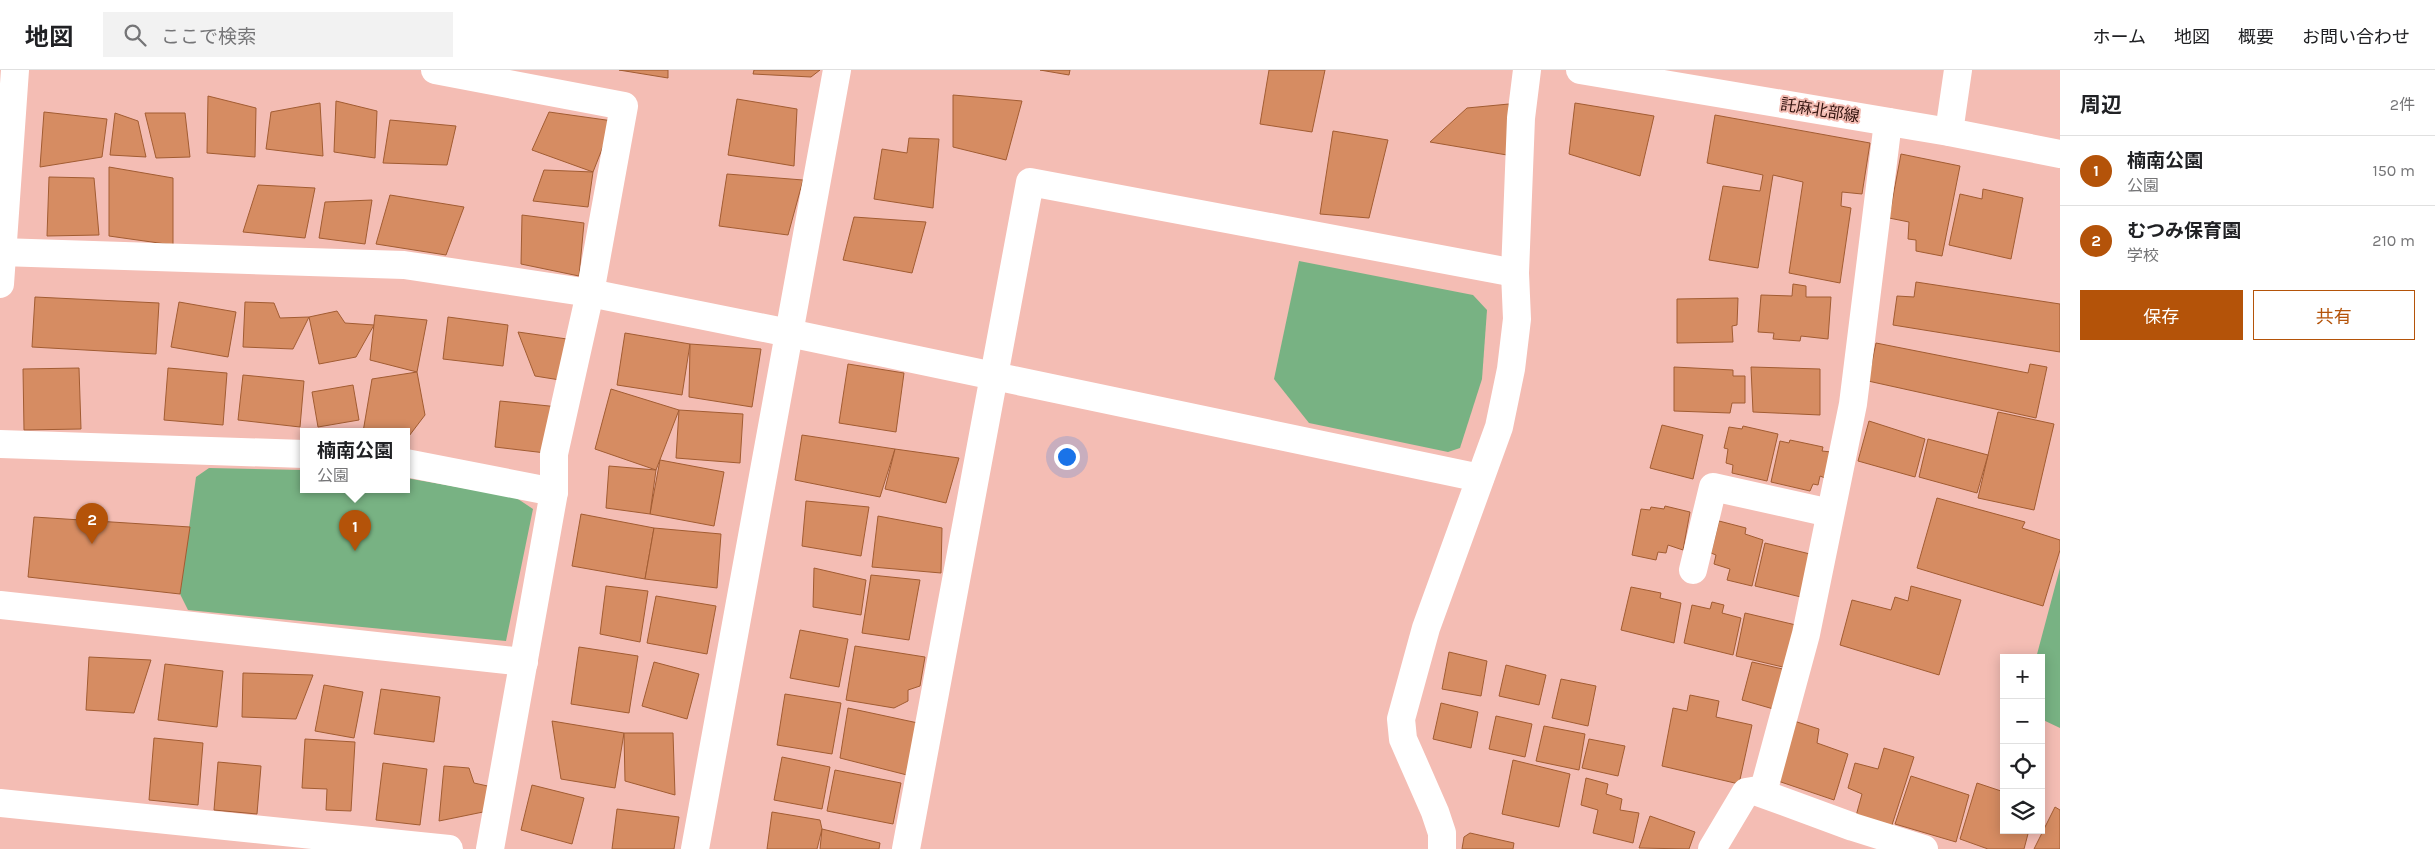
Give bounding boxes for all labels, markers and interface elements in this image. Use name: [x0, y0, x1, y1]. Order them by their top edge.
search box: [103, 12, 453, 57]
icon: search: [121, 21, 149, 49]
text: 地図: [25, 23, 73, 51]
text: ここで検索: [161, 26, 256, 48]
text: ホーム: [2093, 26, 2146, 48]
text: 地図: [2174, 26, 2210, 48]
text: 概要: [2238, 26, 2274, 48]
text: お問い合わせ: [2302, 26, 2410, 48]
text: 周辺: [2080, 93, 2122, 117]
street label: 託麻北部線: [1779, 94, 1861, 126]
text: 2件: [2390, 95, 2415, 114]
text: 楠南公園: [2127, 150, 2203, 172]
text: 1: [2093, 161, 2099, 180]
text: 150 m: [2372, 161, 2415, 180]
text: 公園: [2127, 176, 2159, 195]
text: むつみ保育園: [2127, 220, 2241, 242]
text: 2: [2091, 231, 2101, 250]
text: 210 m: [2372, 231, 2415, 250]
text: 学校: [2127, 246, 2159, 265]
button: 保存: [2080, 290, 2243, 340]
button: 共有: [2253, 290, 2415, 340]
popup: [300, 428, 410, 493]
text: 楠南公園: [317, 440, 393, 462]
your location: [1054, 444, 1080, 470]
text: 公園: [317, 466, 349, 485]
pin: 2: [76, 503, 108, 544]
pin: 1: [339, 510, 371, 551]
map controls: [2000, 654, 2045, 834]
button: +: [2000, 654, 2045, 699]
button: −: [2000, 699, 2045, 744]
button: locate: [2000, 744, 2045, 789]
button: layers: [2000, 789, 2045, 834]

